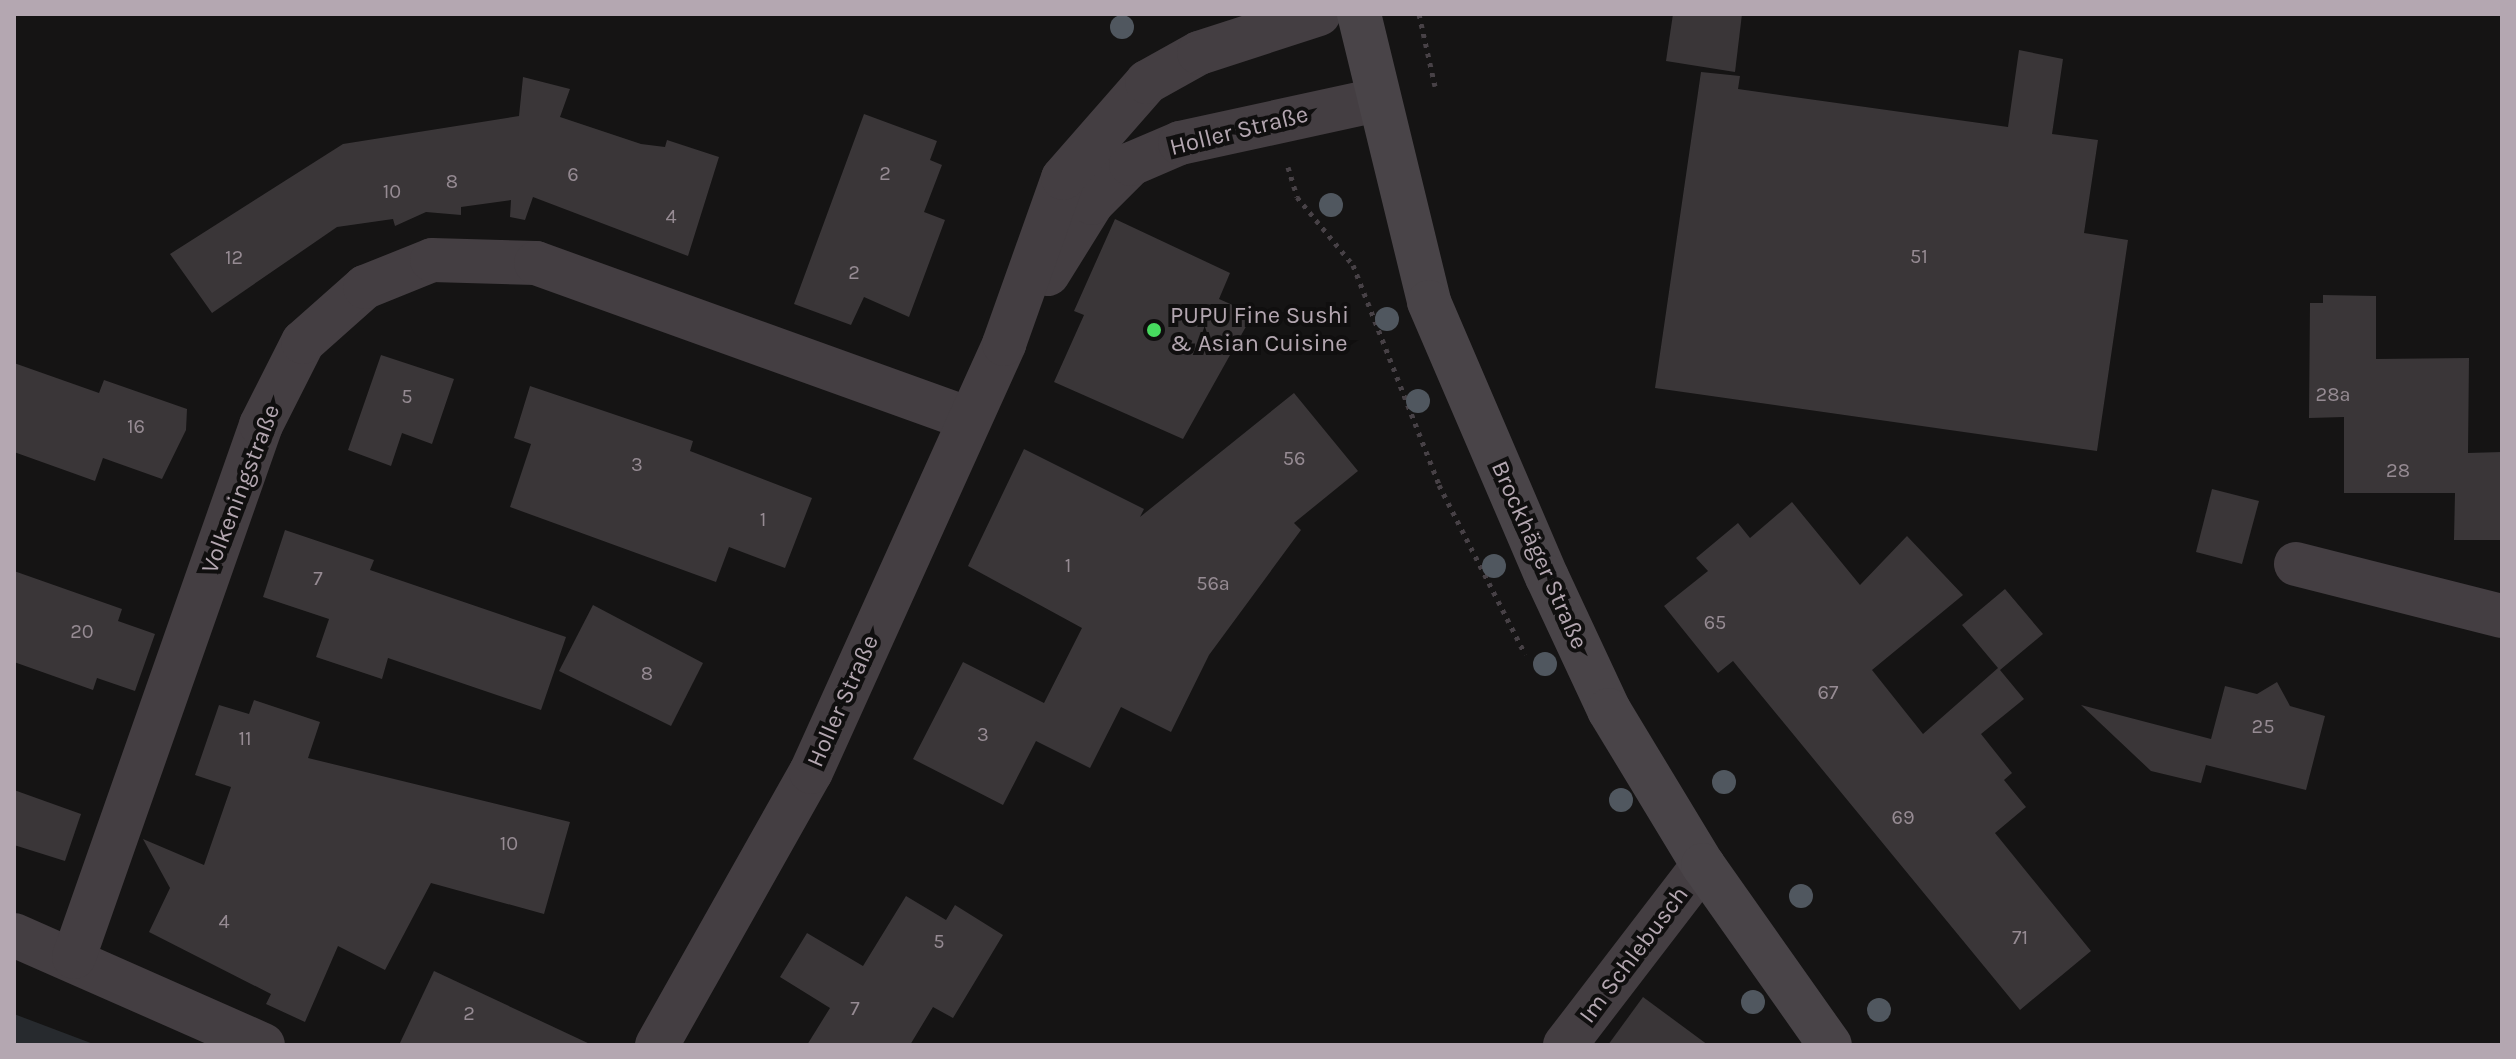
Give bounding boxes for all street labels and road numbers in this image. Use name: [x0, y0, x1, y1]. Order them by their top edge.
street label: Holler Straße: [1167, 100, 1311, 162]
street label: Volkeningstraße: [196, 400, 286, 578]
street label: Brockhäger Straße: [1485, 456, 1593, 654]
street label: Holler Straße: [801, 630, 885, 772]
street label: Im Schlebusch: [1573, 881, 1695, 1029]

